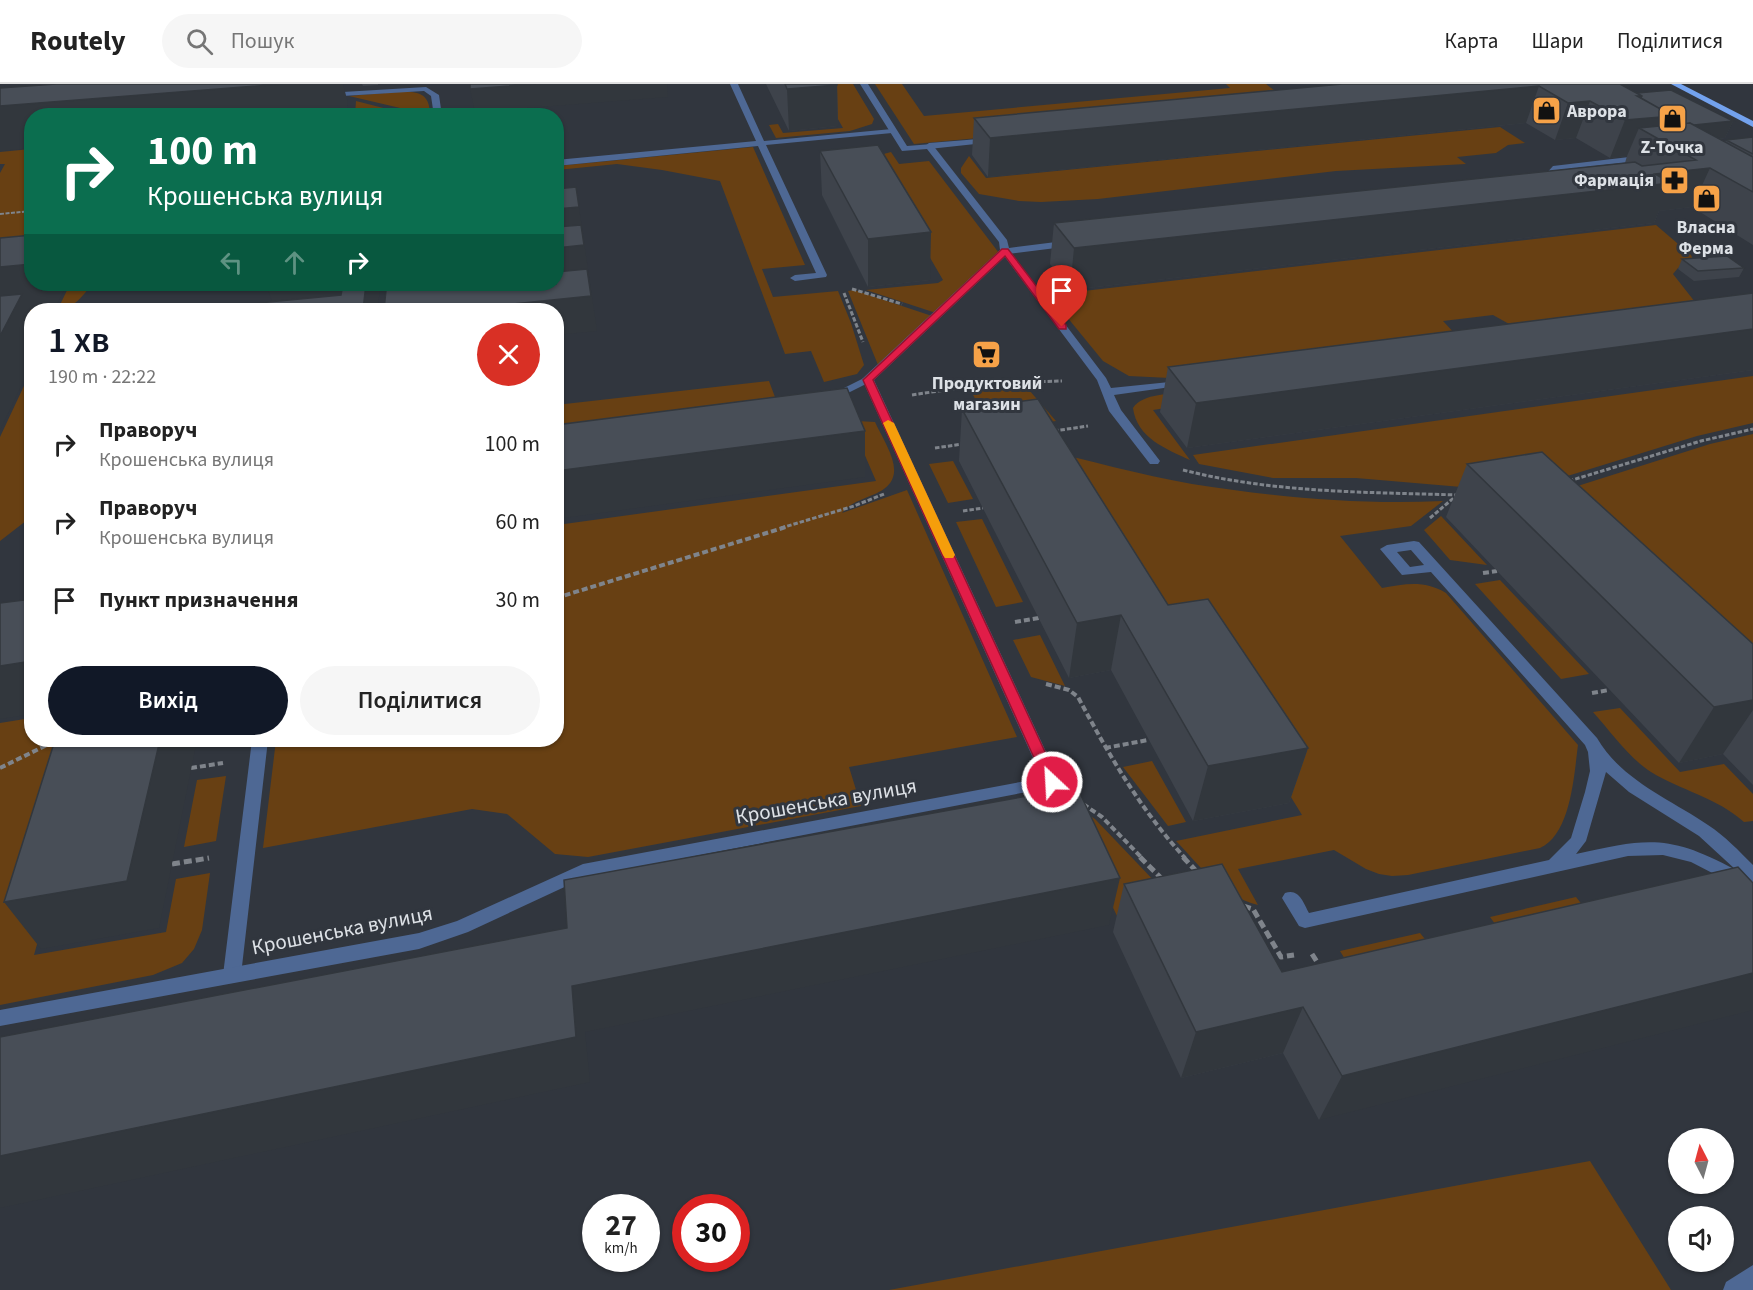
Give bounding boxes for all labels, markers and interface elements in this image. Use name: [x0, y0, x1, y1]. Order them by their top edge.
search box: [162, 14, 582, 68]
text: Routely: [30, 21, 126, 61]
icon: search: [183, 25, 216, 58]
text: Пошук: [231, 25, 294, 57]
text: Карта: [1445, 26, 1498, 56]
text: Шари: [1531, 26, 1584, 56]
text: Поділитися: [1617, 26, 1723, 56]
shop icon: Аврора: [1530, 95, 1562, 127]
place label: Аврора: [1566, 99, 1627, 124]
shop icon: Z-Точка: [1656, 102, 1688, 134]
text: 100 m: [147, 121, 258, 181]
icon: right: [48, 132, 126, 210]
place label: Z-Точка: [1641, 135, 1703, 160]
pharmacy icon: Фармація: [1659, 164, 1691, 196]
place label: Фармація: [1574, 168, 1654, 193]
text: Крошенська вулиця: [147, 177, 383, 216]
shop icon: Власна Ферма: [1690, 182, 1722, 214]
place label: Власна Ферма: [1676, 215, 1736, 261]
icon: left: [215, 246, 248, 279]
icon: ahead: [278, 246, 311, 279]
icon: right: [341, 246, 374, 279]
pin: [1036, 265, 1087, 327]
icon: arrive: [1045, 274, 1078, 307]
text: 1 хв: [48, 315, 110, 366]
button: close: [477, 323, 540, 386]
supermarket icon: Продуктовий магазин: [971, 338, 1003, 370]
text: 190 m · 22:22: [48, 363, 156, 391]
place label: Продуктовий магазин: [932, 371, 1042, 417]
text: Праворуч: [99, 414, 197, 446]
icon: right: [48, 428, 81, 461]
text: 100 m: [485, 428, 540, 460]
text: Крошенська вулиця: [99, 446, 274, 474]
text: Праворуч: [99, 492, 197, 524]
icon: right: [48, 506, 81, 539]
text: 60 m: [495, 506, 540, 538]
text: Крошенська вулиця: [99, 524, 274, 552]
icon: arrive: [48, 584, 81, 617]
text: Пункт призначення: [99, 584, 299, 616]
text: 30 m: [495, 584, 540, 616]
button: Вихід: [48, 666, 288, 735]
button: Поділитися: [300, 666, 540, 735]
position arrow: [1020, 750, 1084, 814]
street label: Крошенська вулиця: [733, 770, 919, 832]
street label: Крошенська вулиця: [249, 898, 435, 962]
north arrow: [1668, 1128, 1734, 1194]
map controls: [1668, 1128, 1734, 1272]
speed limit sign: 30: [672, 1194, 750, 1272]
text: 27: [605, 1204, 637, 1247]
button: sound: [1668, 1206, 1734, 1272]
text: km/h: [604, 1238, 638, 1259]

